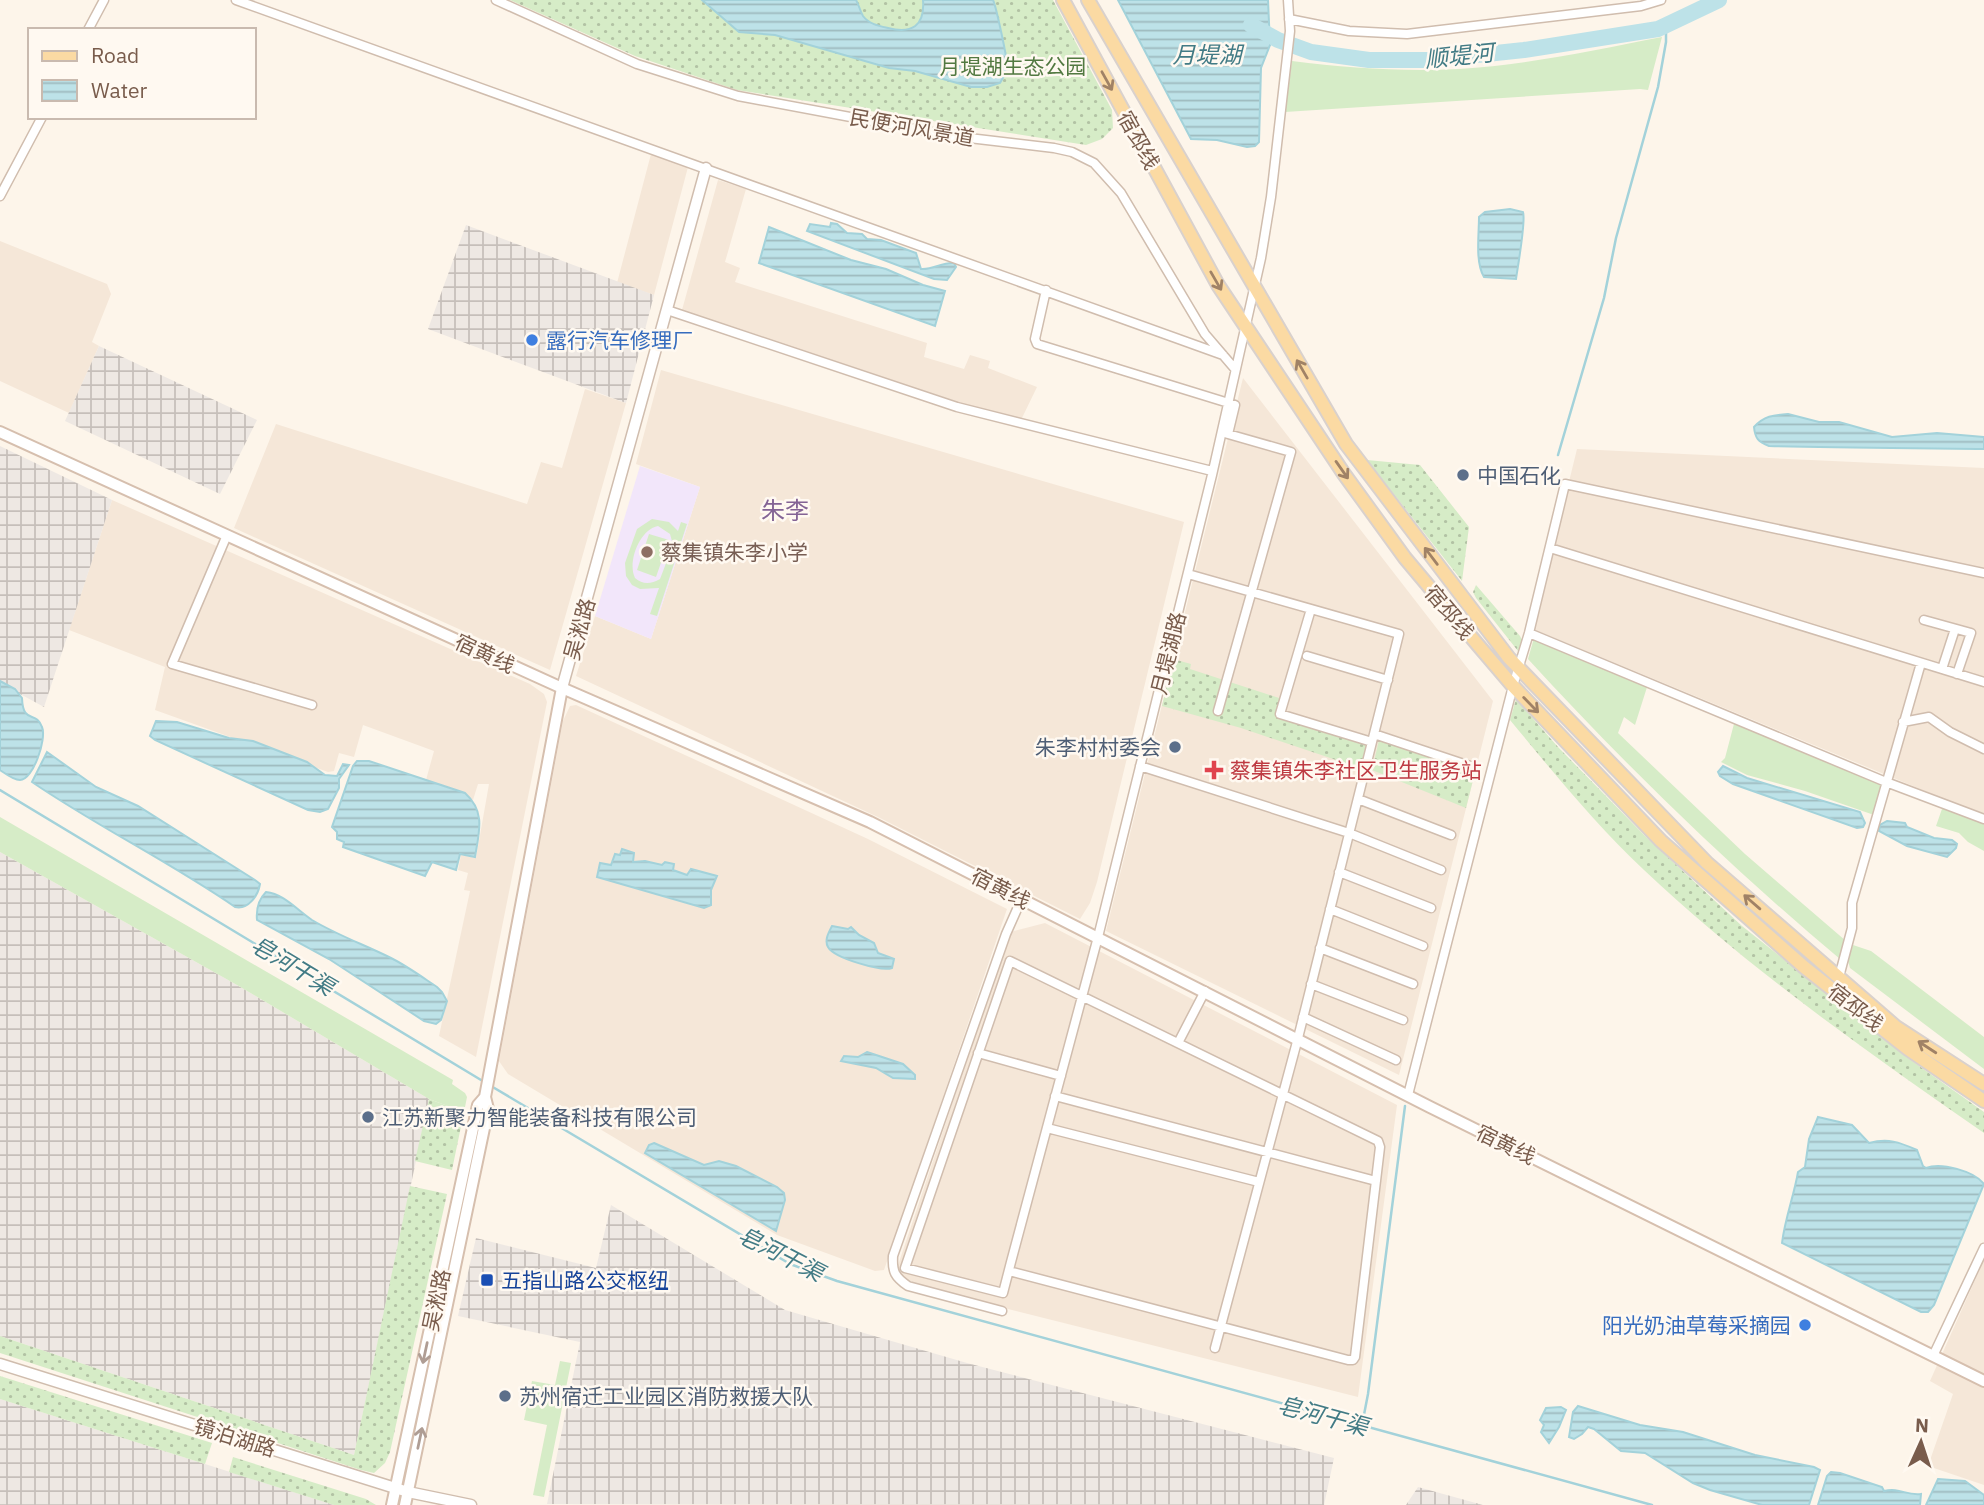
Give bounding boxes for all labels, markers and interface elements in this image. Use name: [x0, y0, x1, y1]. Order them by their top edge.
legend: [28, 28, 256, 119]
water label: 顺堤河: [1423, 36, 1499, 74]
water label: 月堤湖: [1173, 39, 1245, 69]
text: Road: [91, 41, 139, 69]
park label: 月堤湖生态公园: [940, 52, 1087, 80]
one-way arrow: [1100, 71, 1114, 91]
text: Water: [91, 76, 148, 104]
street label: 民便河风景道: [848, 102, 976, 152]
street label: 宿邳线: [1111, 106, 1167, 174]
one-way arrow: [1210, 270, 1224, 290]
place label: 露行汽车修理厂: [546, 326, 693, 354]
marker: 露行汽车修理厂: [524, 332, 540, 348]
one-way arrow: [1295, 360, 1309, 380]
one-way arrow: [1335, 460, 1349, 480]
place label: 中国石化: [1477, 461, 1561, 489]
marker: 中国石化: [1455, 467, 1471, 483]
district label: 朱李: [761, 494, 809, 526]
place label: 蔡集镇朱李小学: [661, 538, 808, 566]
marker: 蔡集镇朱李小学: [639, 544, 655, 560]
one-way arrow: [1424, 547, 1439, 566]
street label: 宿邳线: [1419, 579, 1481, 645]
street label: 吴淞路: [557, 595, 601, 663]
street label: 月堤湖路: [1144, 609, 1192, 697]
street label: 宿黄线: [451, 627, 519, 679]
one-way arrow: [1522, 696, 1539, 713]
place label: 朱李村村委会: [1035, 733, 1161, 761]
marker: 朱李村村委会: [1167, 739, 1183, 755]
place label: 蔡集镇朱李社区卫生服务站: [1230, 756, 1482, 784]
marker: 蔡集镇朱李社区卫生服务站: [1204, 760, 1224, 780]
street label: 宿黄线: [967, 861, 1035, 915]
one-way arrow: [1743, 894, 1761, 910]
water label: 皂河干渠: [246, 928, 343, 1003]
street label: 宿邳线: [1823, 977, 1889, 1037]
one-way arrow: [1917, 1040, 1937, 1054]
place label: 江苏新聚力智能装备科技有限公司: [382, 1103, 697, 1131]
marker: 江苏新聚力智能装备科技有限公司: [360, 1109, 376, 1125]
street label: 宿黄线: [1472, 1118, 1540, 1170]
water label: 皂河干渠: [733, 1219, 831, 1289]
street label: 吴淞路: [416, 1266, 456, 1334]
place label: 五指山路公交枢纽: [501, 1266, 669, 1294]
marker: 五指山路公交枢纽: [479, 1272, 495, 1288]
place label: 阳光奶油草莓采摘园: [1602, 1311, 1791, 1339]
marker: 阳光奶油草莓采摘园: [1797, 1317, 1813, 1333]
one-way arrow: [417, 1341, 431, 1364]
place label: 苏州宿迁工业园区消防救援大队: [519, 1382, 813, 1410]
marker: 苏州宿迁工业园区消防救援大队: [497, 1388, 513, 1404]
water label: 皂河干渠: [1275, 1389, 1374, 1442]
north arrow: [1886, 1407, 1956, 1477]
street label: 镜泊湖路: [191, 1411, 279, 1463]
text: N: [1914, 1413, 1929, 1437]
one-way arrow: [413, 1427, 427, 1450]

